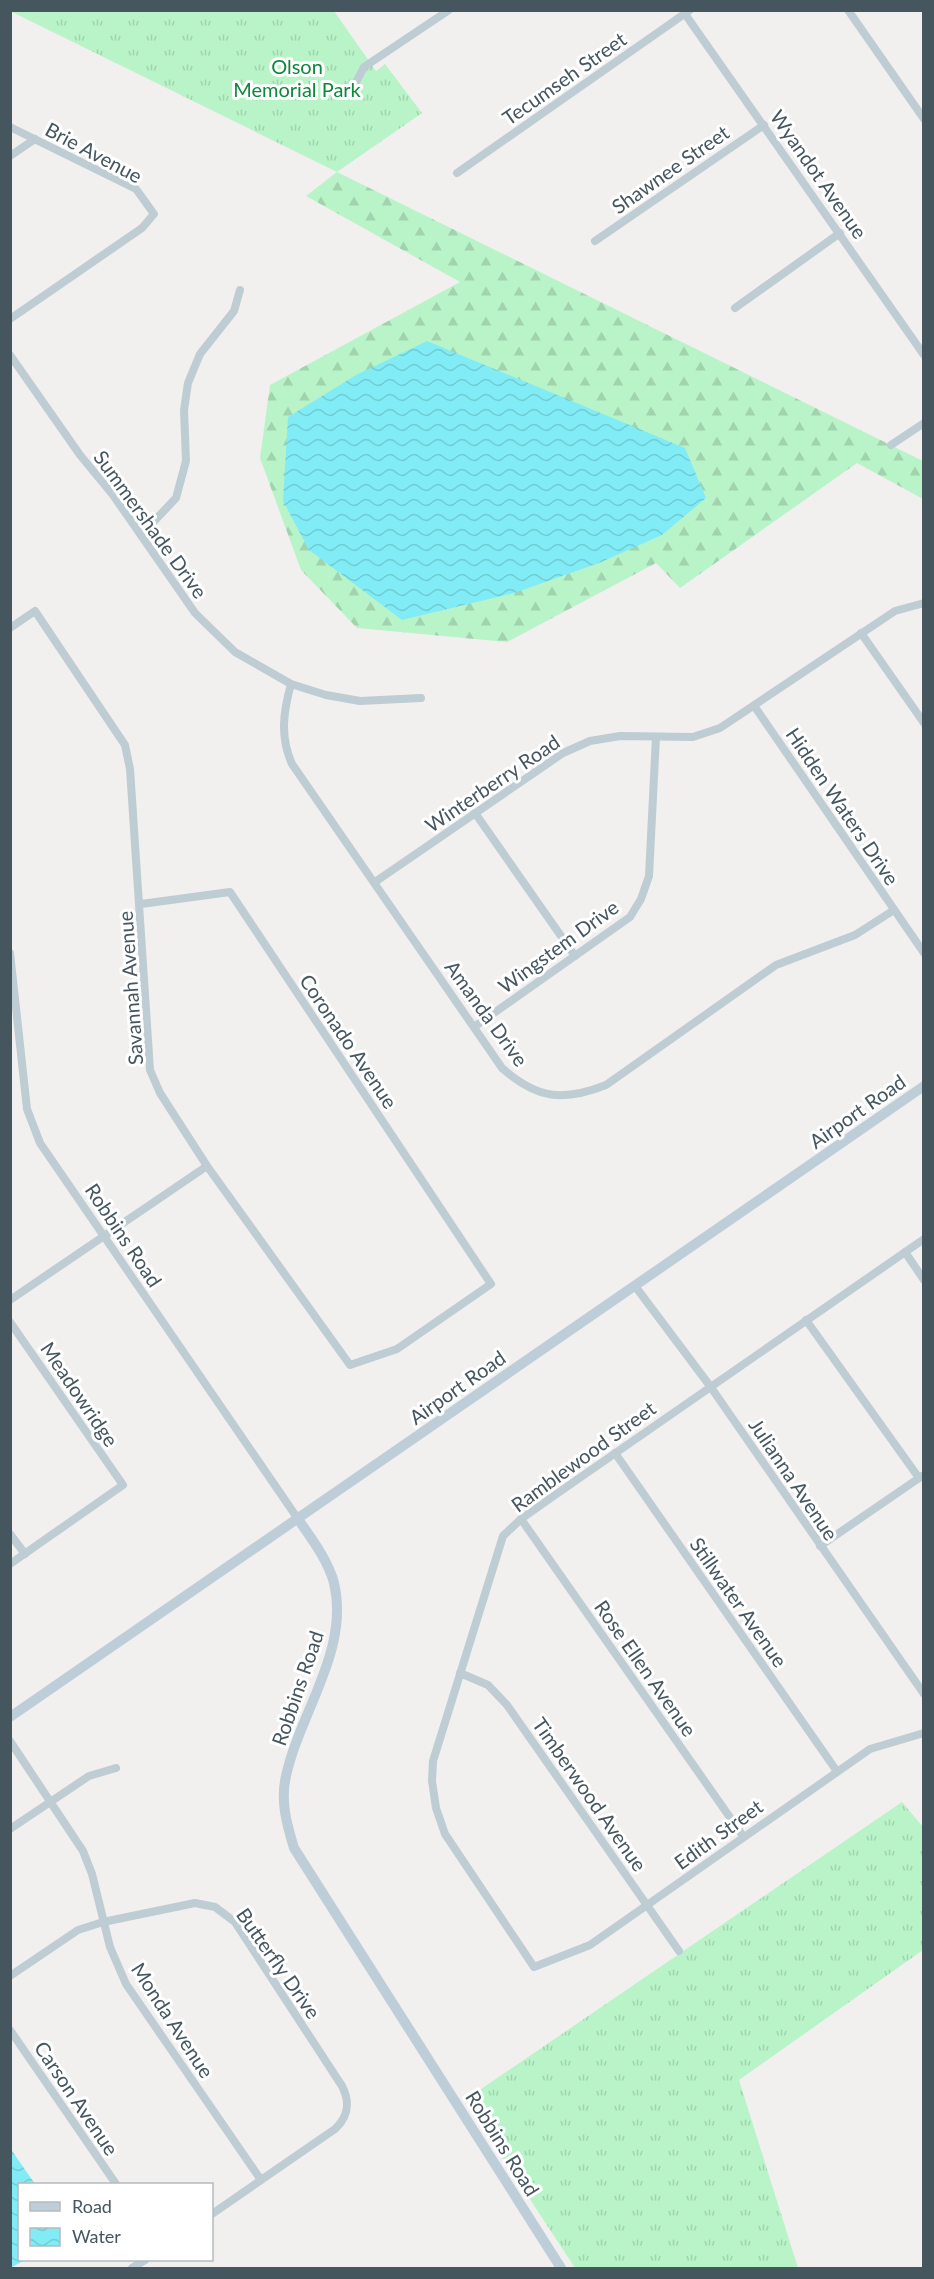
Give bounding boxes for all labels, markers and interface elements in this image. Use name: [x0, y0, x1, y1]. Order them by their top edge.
street label: Tecumseh Street: [498, 27, 630, 129]
park label: Olson Memorial Park: [233, 54, 362, 101]
street label: Wyandot Avenue: [766, 105, 872, 243]
street label: Brie Avenue: [42, 117, 146, 187]
street label: Shawnee Street: [607, 120, 733, 218]
street label: Summershade Drive: [89, 445, 213, 603]
street label: Hidden Waters Drive: [781, 723, 905, 889]
street label: Winterberry Road: [420, 729, 564, 837]
street label: Wingstem Drive: [493, 894, 623, 998]
street label: Savannah Avenue: [113, 910, 147, 1066]
street label: Amanda Drive: [441, 955, 533, 1071]
street label: Coronado Avenue: [295, 969, 403, 1113]
street label: Airport Road: [804, 1069, 910, 1153]
street label: Robbins Road: [81, 1179, 167, 1291]
street label: Meadowridge: [36, 1337, 124, 1451]
street label: Airport Road: [404, 1345, 510, 1429]
street label: Ramblewood Street: [506, 1396, 660, 1516]
street label: Julianna Avenue: [744, 1414, 844, 1544]
street label: Stillwater Avenue: [685, 1533, 793, 1671]
street label: Rose Ellen Avenue: [590, 1595, 702, 1741]
street label: Robbins Road: [266, 1627, 328, 1749]
street label: Timberwood Avenue: [528, 1713, 652, 1875]
street label: Edith Street: [669, 1794, 767, 1874]
street label: Butterfly Drive: [232, 1903, 326, 2023]
street label: Monda Avenue: [127, 1958, 219, 2082]
street label: Carson Avenue: [30, 2036, 124, 2160]
street label: Robbins Road: [461, 2086, 545, 2200]
legend: [18, 2183, 213, 2261]
text: Road: [72, 2195, 112, 2217]
text: Water: [72, 2225, 121, 2247]

